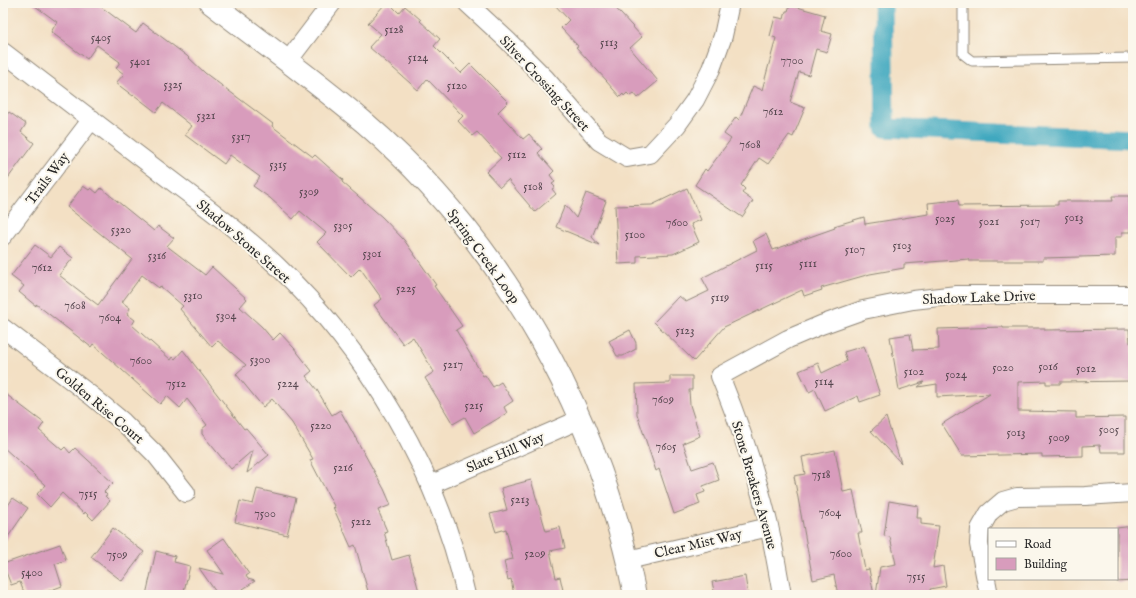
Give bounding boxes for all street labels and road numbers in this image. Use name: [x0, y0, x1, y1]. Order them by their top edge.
street label: Silver Crossing Street: [495, 32, 593, 135]
street label: Trails Way: [22, 149, 73, 208]
street label: Shadow Stone Street: [193, 196, 294, 288]
street label: Spring Creek Loop: [443, 206, 524, 308]
street label: Shadow Lake Drive: [922, 287, 1037, 309]
street label: Golden Rise Court: [51, 363, 148, 448]
street label: Stone Breakers Avenue: [727, 419, 781, 552]
street label: Slate Hill Way: [464, 428, 547, 477]
street label: Clear Mist Way: [653, 525, 744, 563]

